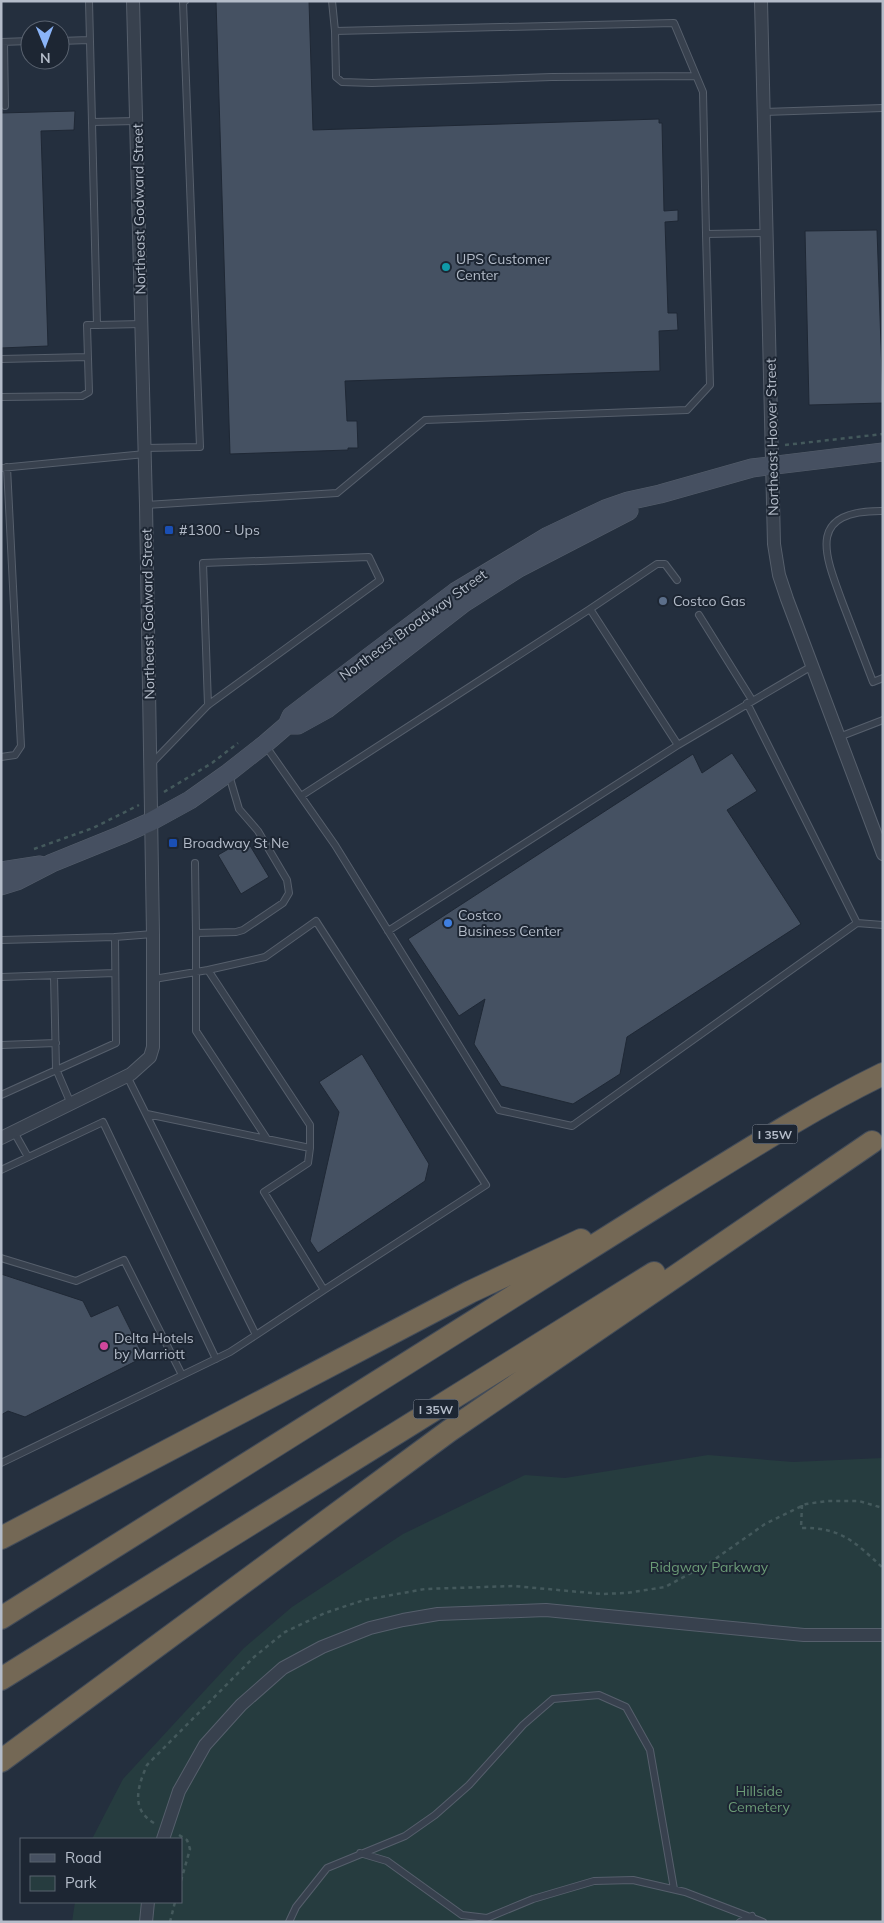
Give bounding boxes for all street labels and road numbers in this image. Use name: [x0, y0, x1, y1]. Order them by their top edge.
street label: Northeast Godward Street: [129, 123, 149, 295]
street label: Northeast Hoover Street: [762, 358, 782, 516]
street label: Northeast Godward Street: [138, 528, 158, 700]
street label: Northeast Broadway Street: [336, 565, 490, 685]
road number: I 35W: [752, 1124, 798, 1144]
road number: I 35W: [414, 1400, 458, 1418]

